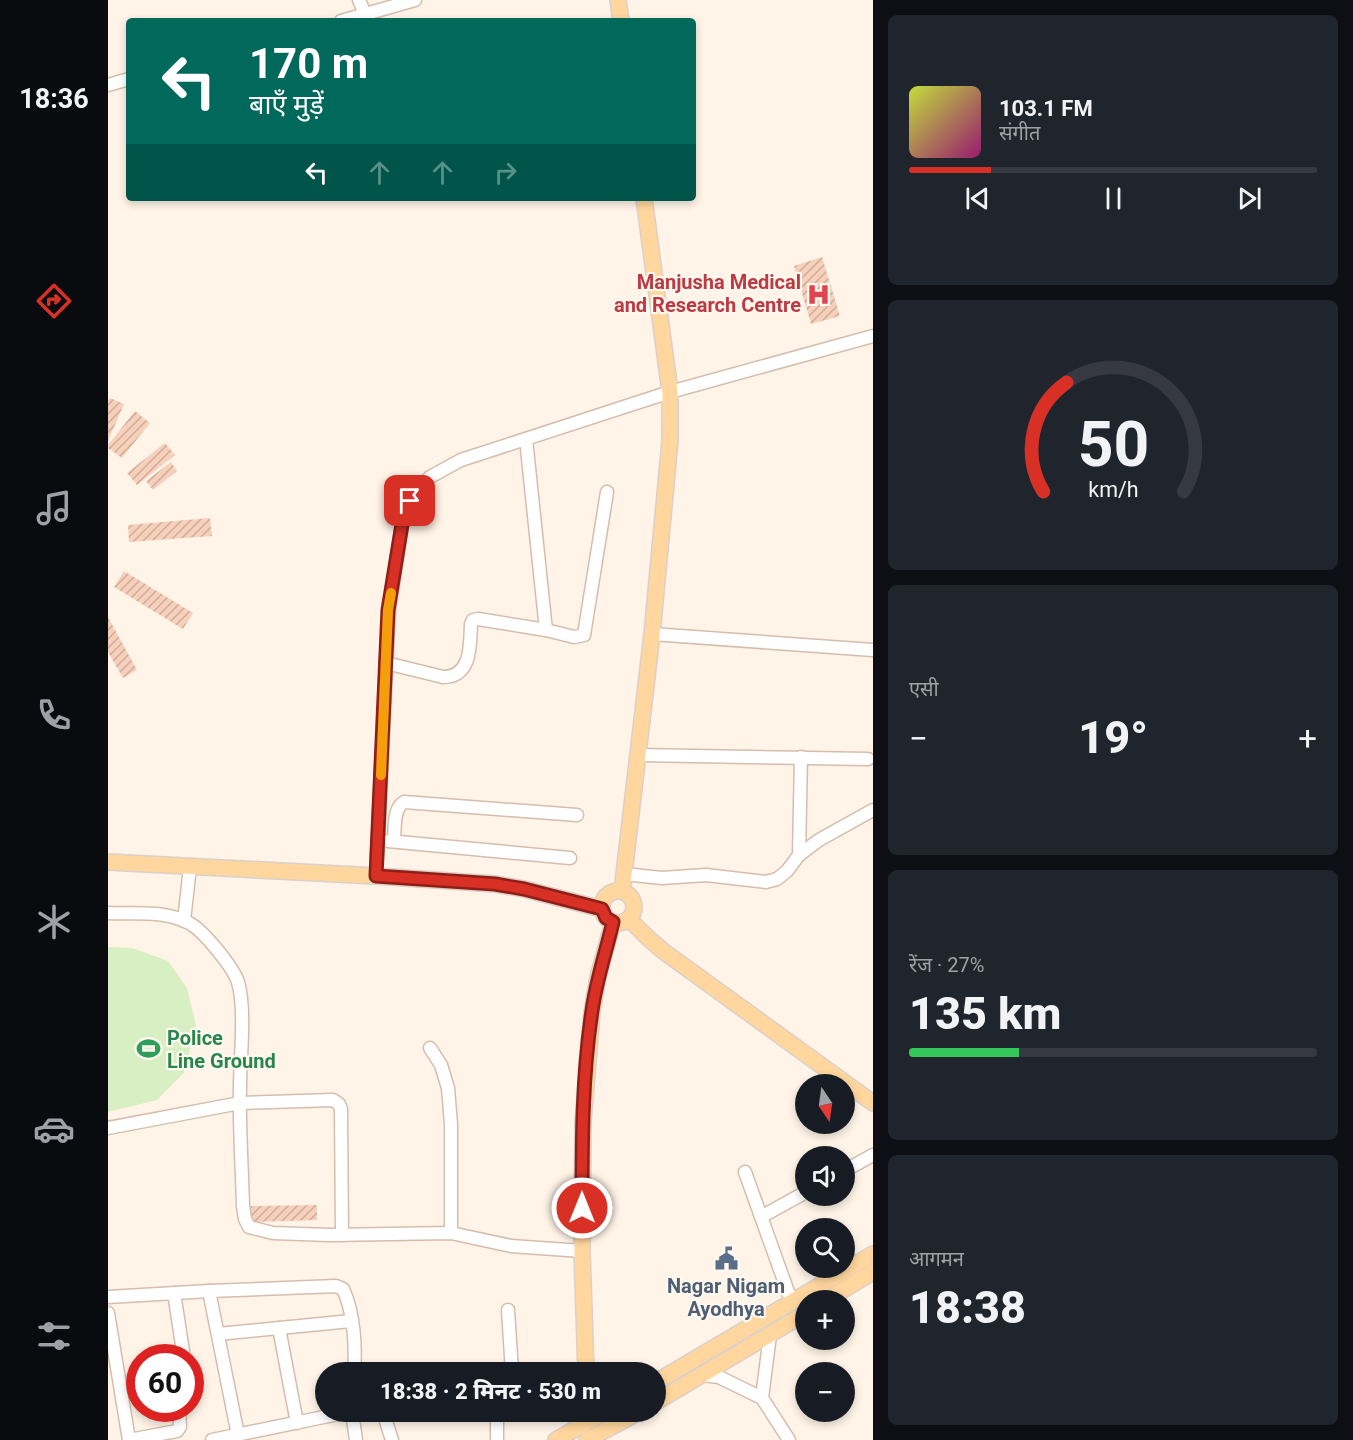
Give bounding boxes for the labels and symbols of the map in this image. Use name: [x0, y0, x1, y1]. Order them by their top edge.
place label: Manjusha Medical and Research Centre: [614, 270, 801, 317]
hospital icon: Manjusha Medical and Research Centre: [806, 281, 832, 307]
pin: [384, 475, 435, 526]
place label: Police Line Ground: [167, 1026, 276, 1073]
sports icon: Police Line Ground: [136, 1036, 162, 1062]
north arrow: [795, 1074, 855, 1134]
position arrow: [550, 1176, 614, 1240]
public building icon: Nagar Nigam Ayodhya: [713, 1245, 739, 1271]
place label: Nagar Nigam Ayodhya: [667, 1274, 785, 1321]
speed limit sign: 60: [126, 1344, 204, 1422]

